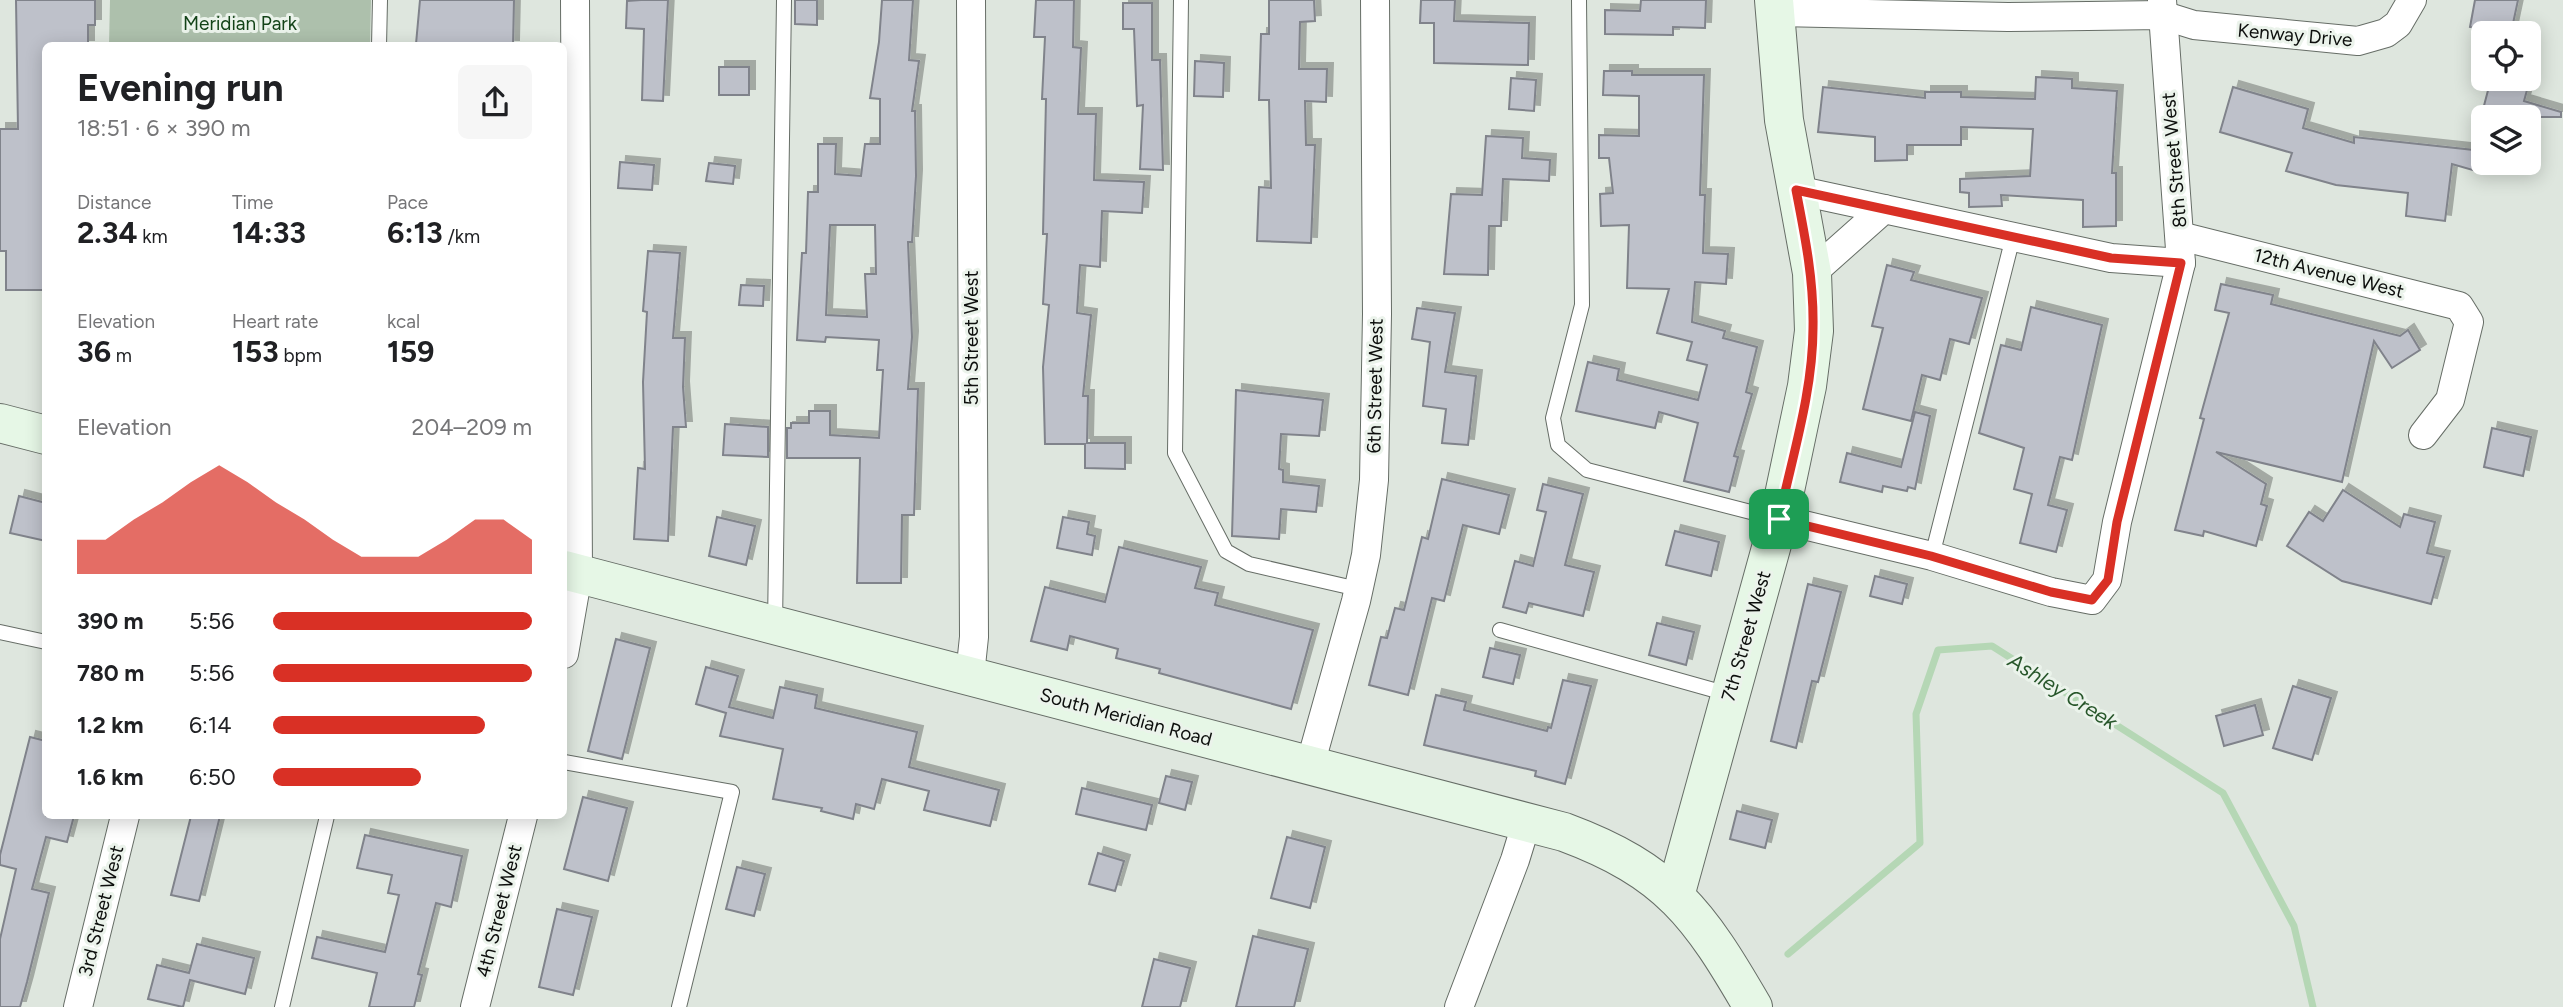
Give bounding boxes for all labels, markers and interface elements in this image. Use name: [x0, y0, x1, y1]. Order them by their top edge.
park label: Meridian Park: [183, 12, 298, 35]
street label: Kenway Drive: [2237, 19, 2353, 51]
map controls: [2471, 21, 2541, 175]
button: locate: [2471, 21, 2541, 91]
text: Evening run: [77, 65, 284, 111]
button: share: [458, 65, 532, 139]
street label: 8th Street West: [2157, 91, 2191, 229]
button: layers: [2471, 105, 2541, 175]
text: 18:51 · 6 × 390 m: [77, 114, 251, 142]
text: Distance: [77, 191, 151, 214]
text: Time: [232, 191, 273, 214]
text: Pace: [387, 191, 428, 214]
text: 2.34: [77, 214, 137, 251]
text: 14:33: [232, 214, 306, 251]
text: 6:13: [387, 214, 443, 251]
text: km: [137, 225, 168, 248]
text: /km: [443, 225, 480, 248]
street label: 12th Avenue West: [2252, 243, 2406, 303]
street label: 5th Street West: [960, 270, 983, 406]
text: Elevation: [77, 310, 155, 333]
text: Heart rate: [232, 310, 318, 333]
text: kcal: [387, 310, 420, 333]
street label: 6th Street West: [1362, 318, 1388, 454]
text: 36: [77, 333, 111, 370]
text: 153: [232, 333, 279, 370]
text: 159: [387, 333, 435, 370]
text: m: [111, 344, 132, 367]
text: bpm: [279, 344, 322, 367]
text: Elevation: [77, 413, 172, 441]
text: 204–209 m: [412, 413, 532, 441]
pin: [1749, 489, 1809, 549]
icon: arrive: [1760, 500, 1798, 538]
street label: 7th Street West: [1716, 568, 1776, 704]
text: 390 m: [77, 607, 144, 635]
text: 5:56: [189, 607, 234, 635]
water label: Ashley Creek: [2003, 647, 2123, 735]
text: 780 m: [77, 659, 144, 687]
text: 5:56: [189, 659, 234, 687]
street label: South Meridian Road: [1037, 683, 1215, 751]
text: 1.2 km: [77, 711, 144, 739]
text: 6:14: [189, 711, 232, 739]
text: 1.6 km: [77, 763, 144, 791]
text: 6:50: [189, 763, 236, 791]
street label: 4th Street West: [471, 842, 527, 980]
street label: 3rd Street West: [74, 843, 128, 979]

